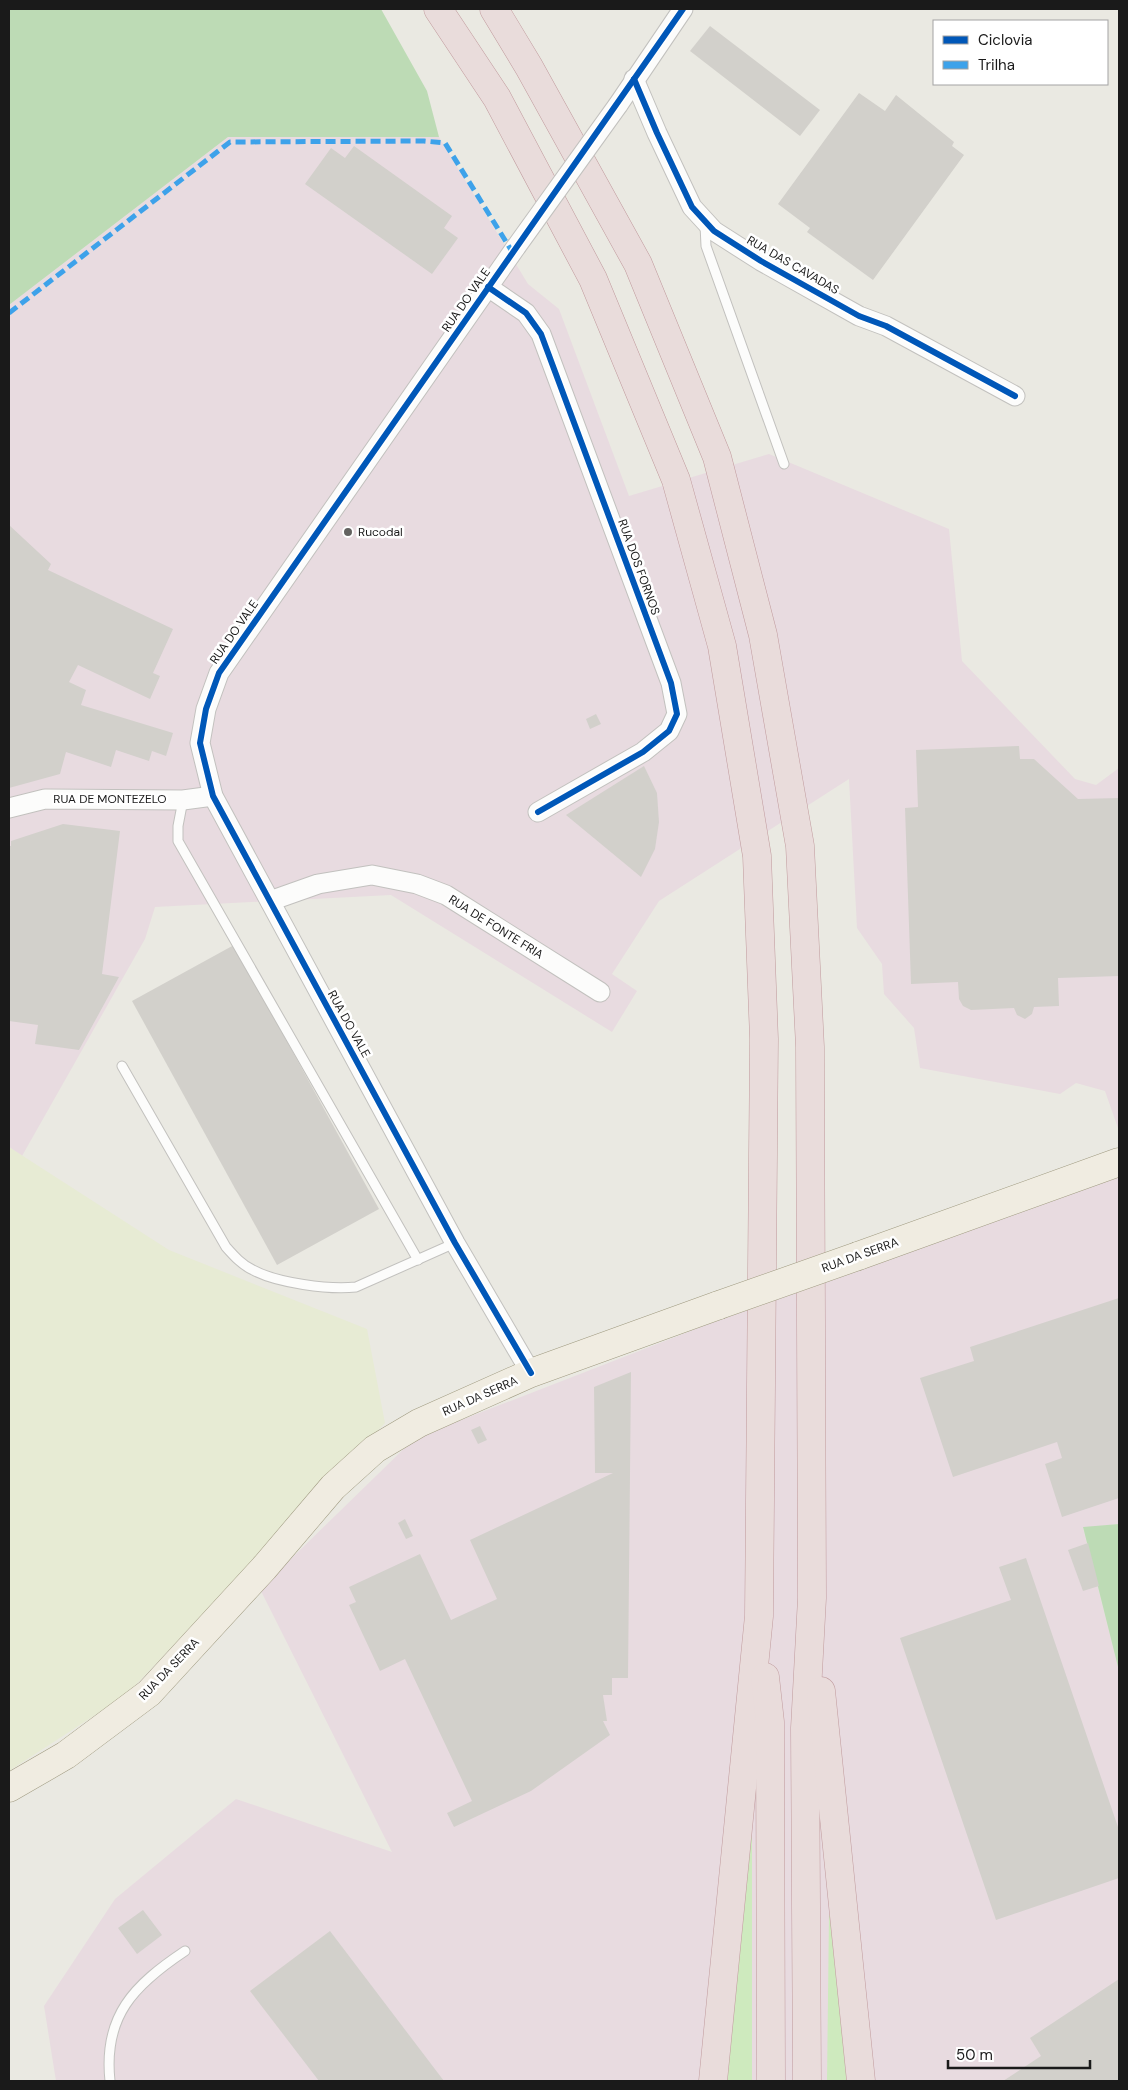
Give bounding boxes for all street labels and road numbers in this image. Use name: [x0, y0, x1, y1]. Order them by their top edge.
street label: RUA DAS CAVADAS: [744, 232, 842, 298]
street label: RUA DO VALE: [438, 265, 494, 335]
street label: RUA DOS FORNOS: [614, 517, 664, 617]
street label: RUA DO VALE: [206, 597, 262, 667]
street label: RUA DE MONTEZELO: [53, 791, 167, 807]
street label: RUA DE FONTE FRIA: [446, 891, 547, 963]
street label: RUA DO VALE: [324, 988, 374, 1061]
street label: RUA DA SERRA: [819, 1234, 901, 1276]
street label: RUA DA SERRA: [440, 1372, 520, 1420]
street label: RUA DA SERRA: [135, 1634, 203, 1704]

